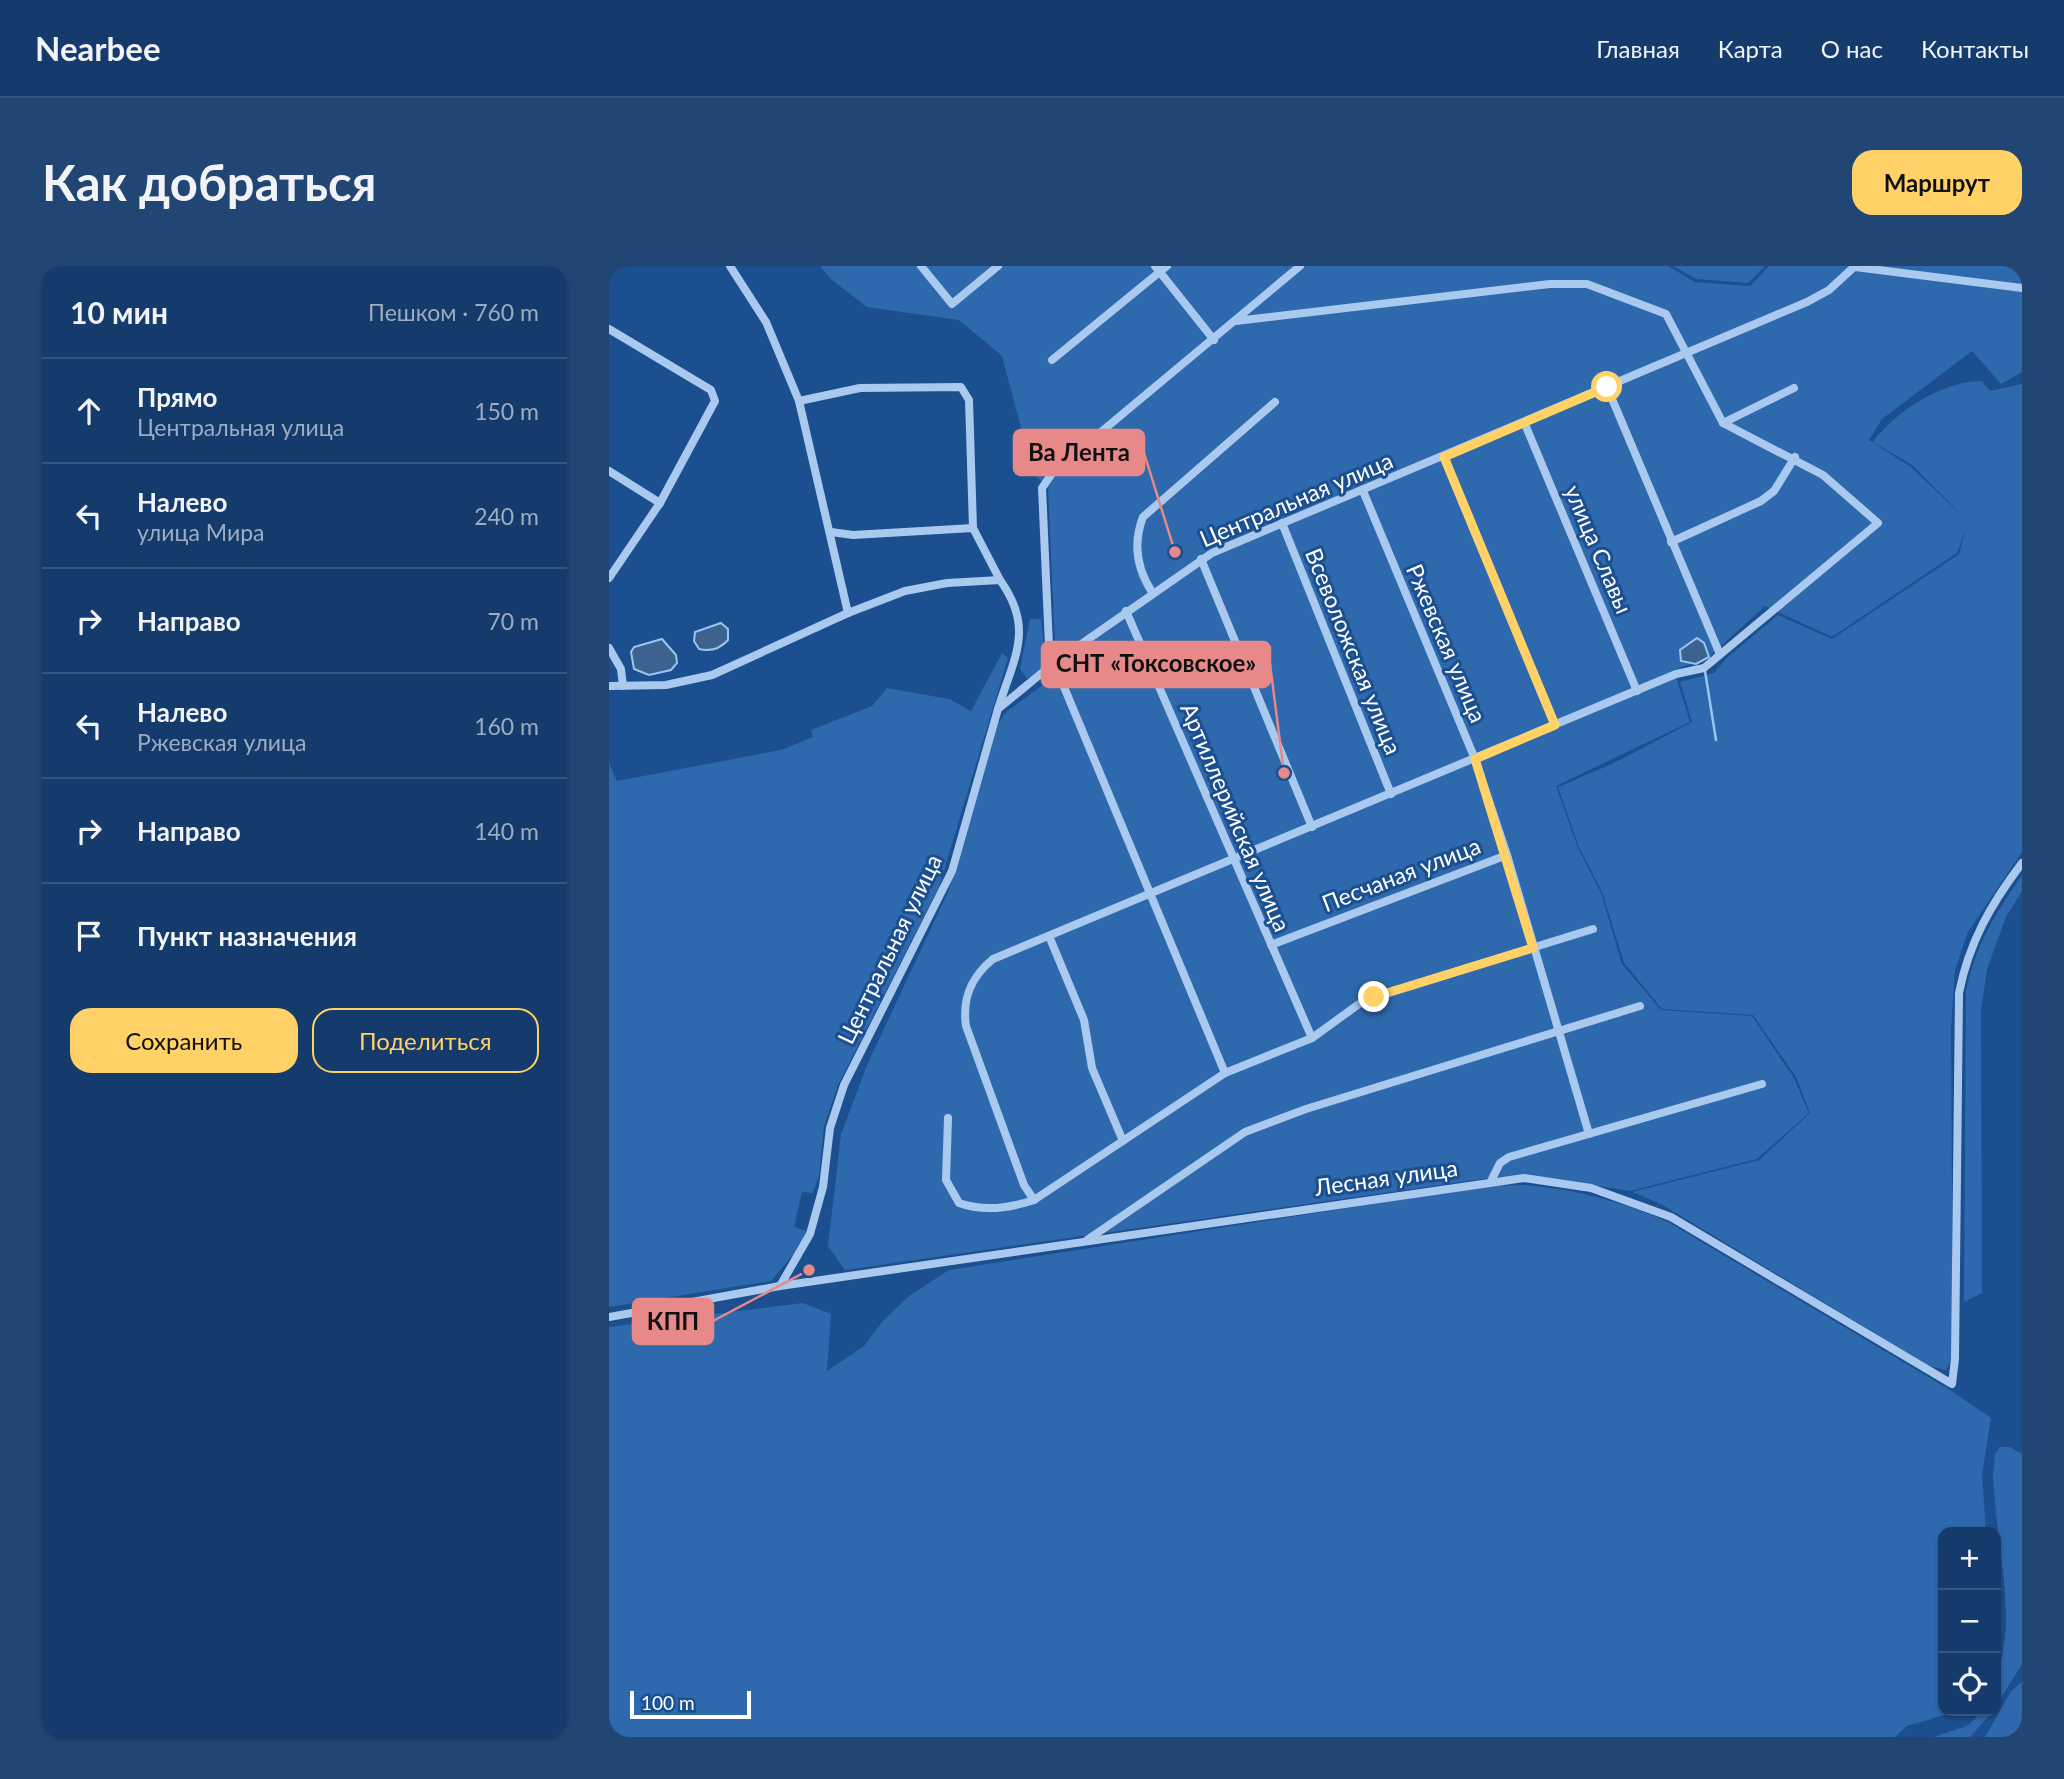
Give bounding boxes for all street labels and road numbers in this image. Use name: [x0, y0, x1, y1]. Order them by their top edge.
street label: Центральная улица: [1195, 446, 1397, 552]
street label: улица Славы: [1559, 480, 1639, 618]
street label: Всеволожская улица: [1300, 544, 1408, 758]
street label: Ржевская улица: [1401, 560, 1493, 726]
street label: Артиллерийская улица: [1175, 698, 1297, 936]
street label: Песчаная улица: [1318, 831, 1484, 917]
street label: Центральная улица: [831, 850, 947, 1048]
street label: Лесная улица: [1312, 1153, 1459, 1201]

